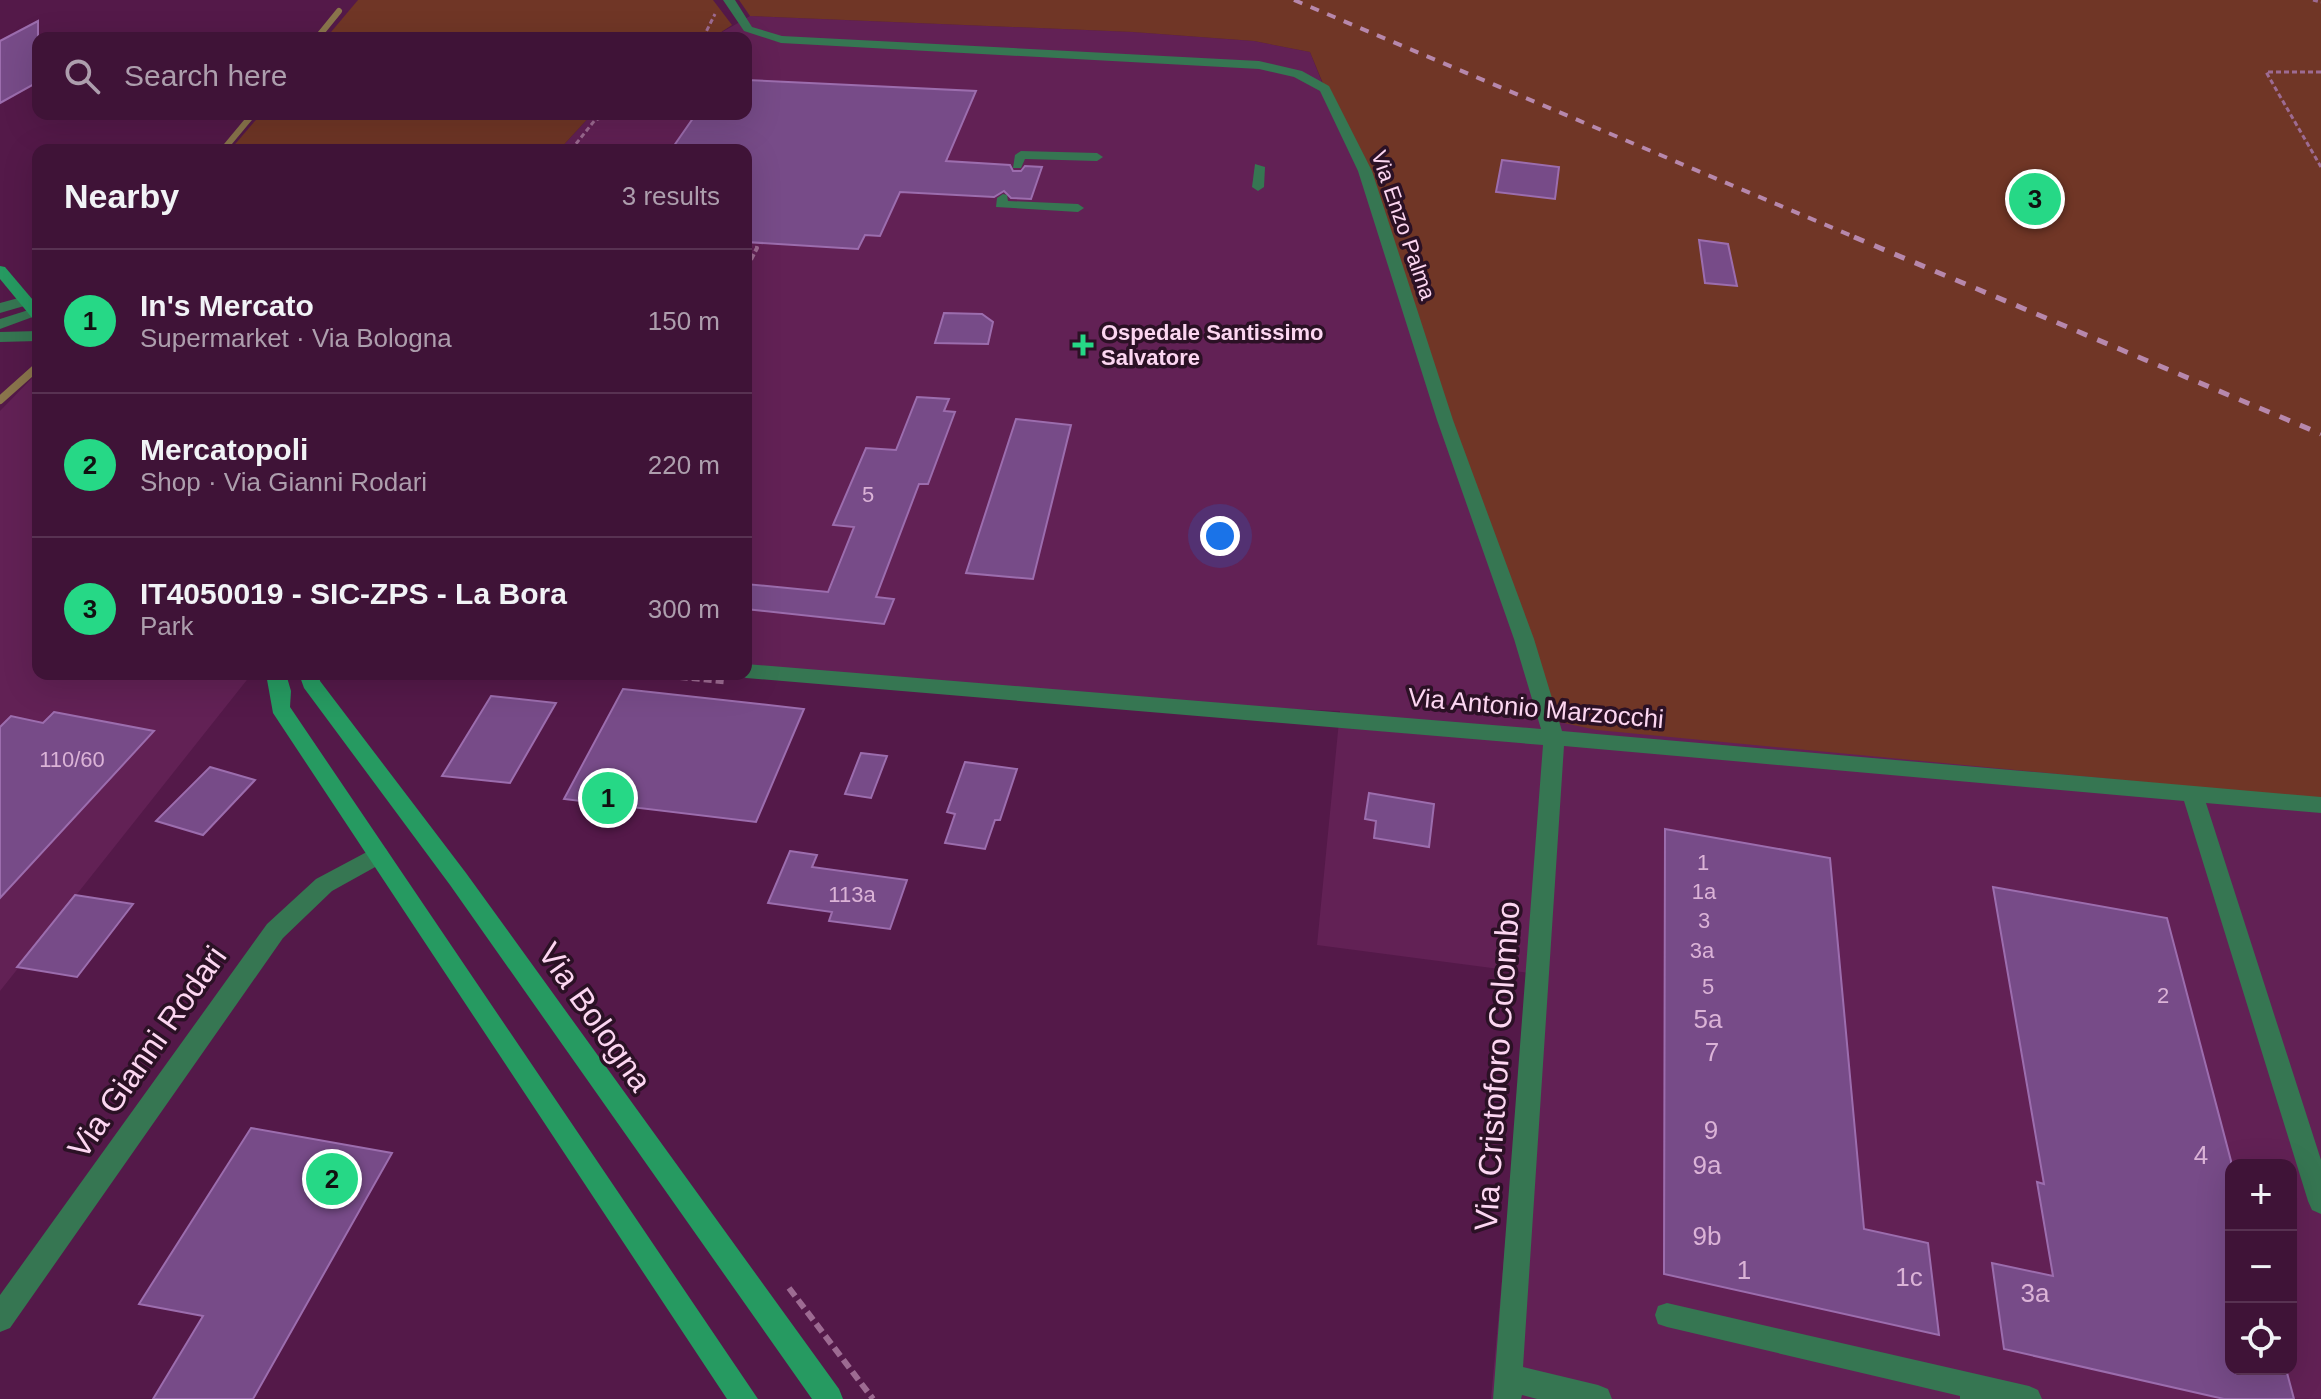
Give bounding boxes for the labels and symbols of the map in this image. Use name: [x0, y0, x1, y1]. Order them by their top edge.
street label: Via Enzo Palma: [1366, 147, 1441, 304]
pin: 3: [2009, 169, 2061, 229]
place label: Ospedale Santissimo Salvatore: [1101, 320, 1324, 370]
marker: Ospedale Santissimo Salvatore: [1072, 334, 1094, 356]
house number: 5: [862, 482, 874, 507]
your location: [1200, 516, 1240, 556]
street label: Via Antonio Marzocchi: [1407, 682, 1665, 734]
house number: 110/60: [39, 747, 105, 772]
pin: 1: [582, 768, 634, 828]
house number: 1: [1697, 850, 1709, 875]
house number: 1a: [1692, 879, 1717, 904]
house number: 113a: [828, 882, 876, 907]
street label: Via Cristoforo Colombo: [1468, 900, 1526, 1232]
house number: 3: [1698, 908, 1710, 933]
street label: Via Bologna: [531, 936, 659, 1098]
house number: 3a: [1690, 938, 1715, 963]
street label: Via Gianni Rodari: [60, 939, 234, 1165]
house number: 5: [1702, 974, 1714, 999]
house number: 2: [2157, 983, 2169, 1008]
house number: 5a: [1694, 1004, 1723, 1034]
house number: 7: [1705, 1037, 1719, 1067]
house number: 9: [1704, 1115, 1718, 1145]
house number: 4: [2194, 1140, 2208, 1170]
pin: 2: [306, 1149, 358, 1209]
house number: 9a: [1693, 1150, 1722, 1180]
house number: 9b: [1693, 1221, 1721, 1251]
house number: 1: [1737, 1255, 1751, 1285]
house number: 1c: [1895, 1262, 1923, 1292]
house number: 3a: [2021, 1278, 2050, 1308]

